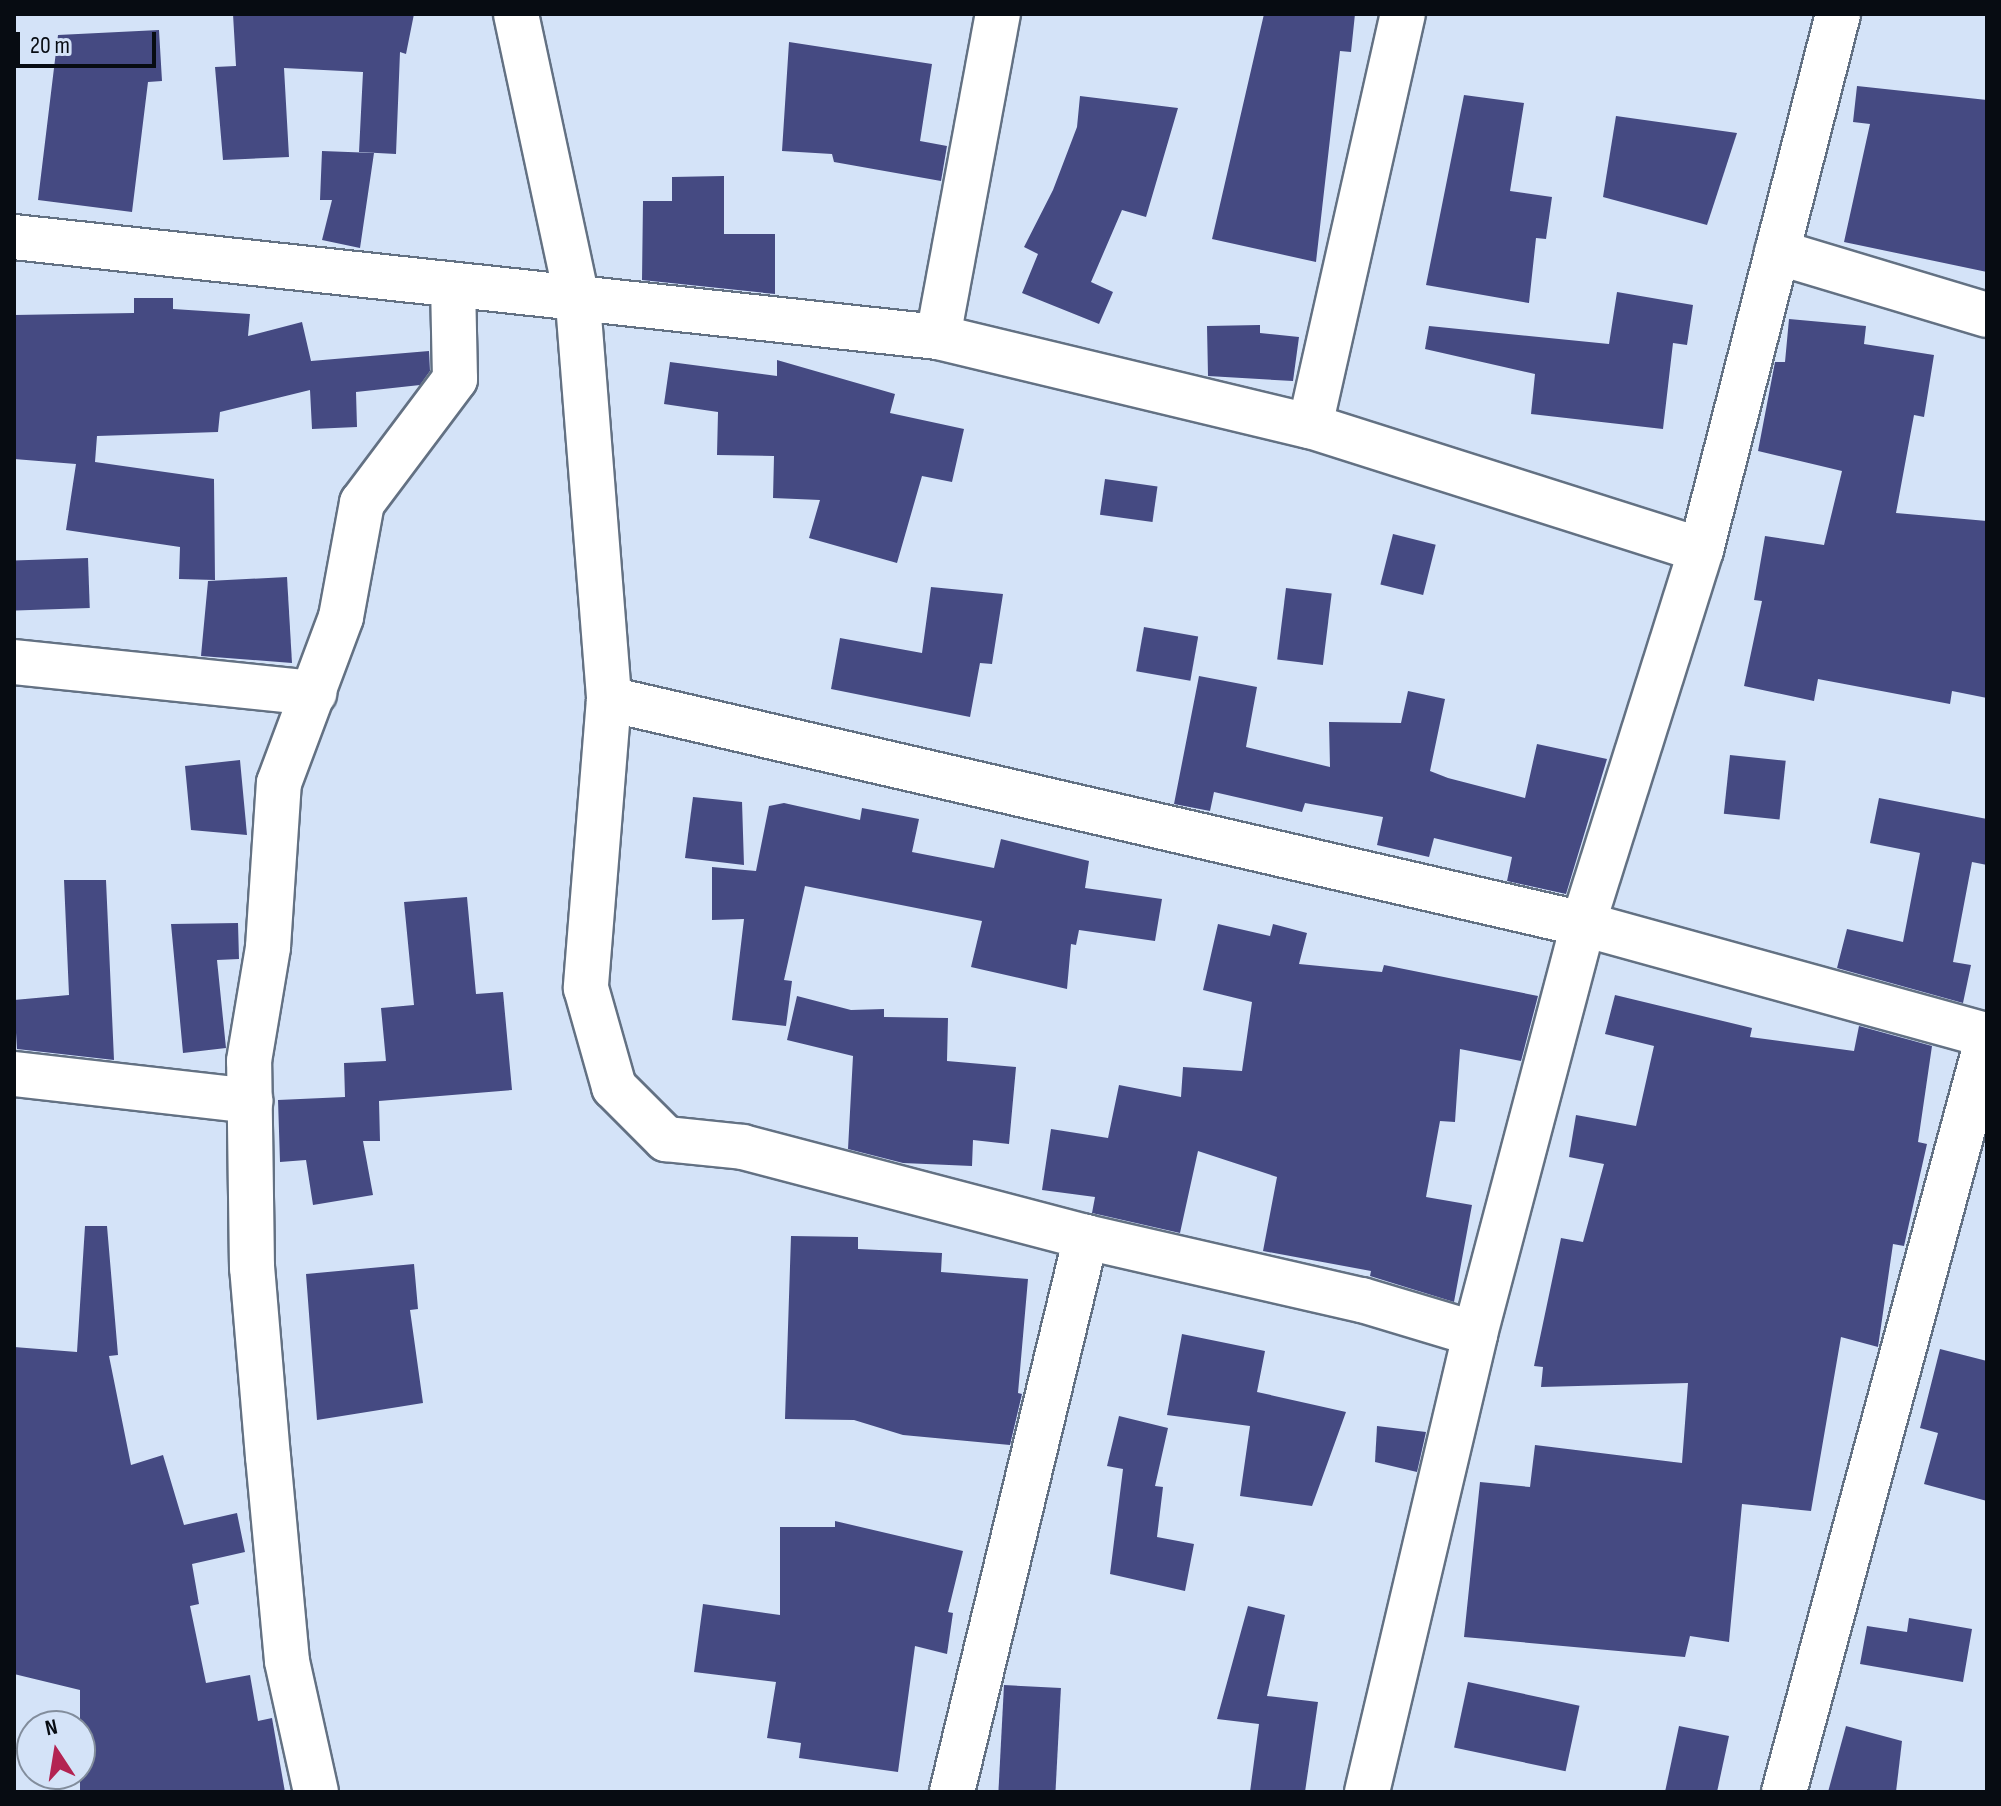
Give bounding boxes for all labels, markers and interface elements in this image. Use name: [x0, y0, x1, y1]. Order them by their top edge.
scale bar: [20, 16, 160, 66]
text: 20 m: [30, 31, 70, 60]
north arrow: [16, 1710, 96, 1790]
text: N: [43, 1714, 60, 1742]

